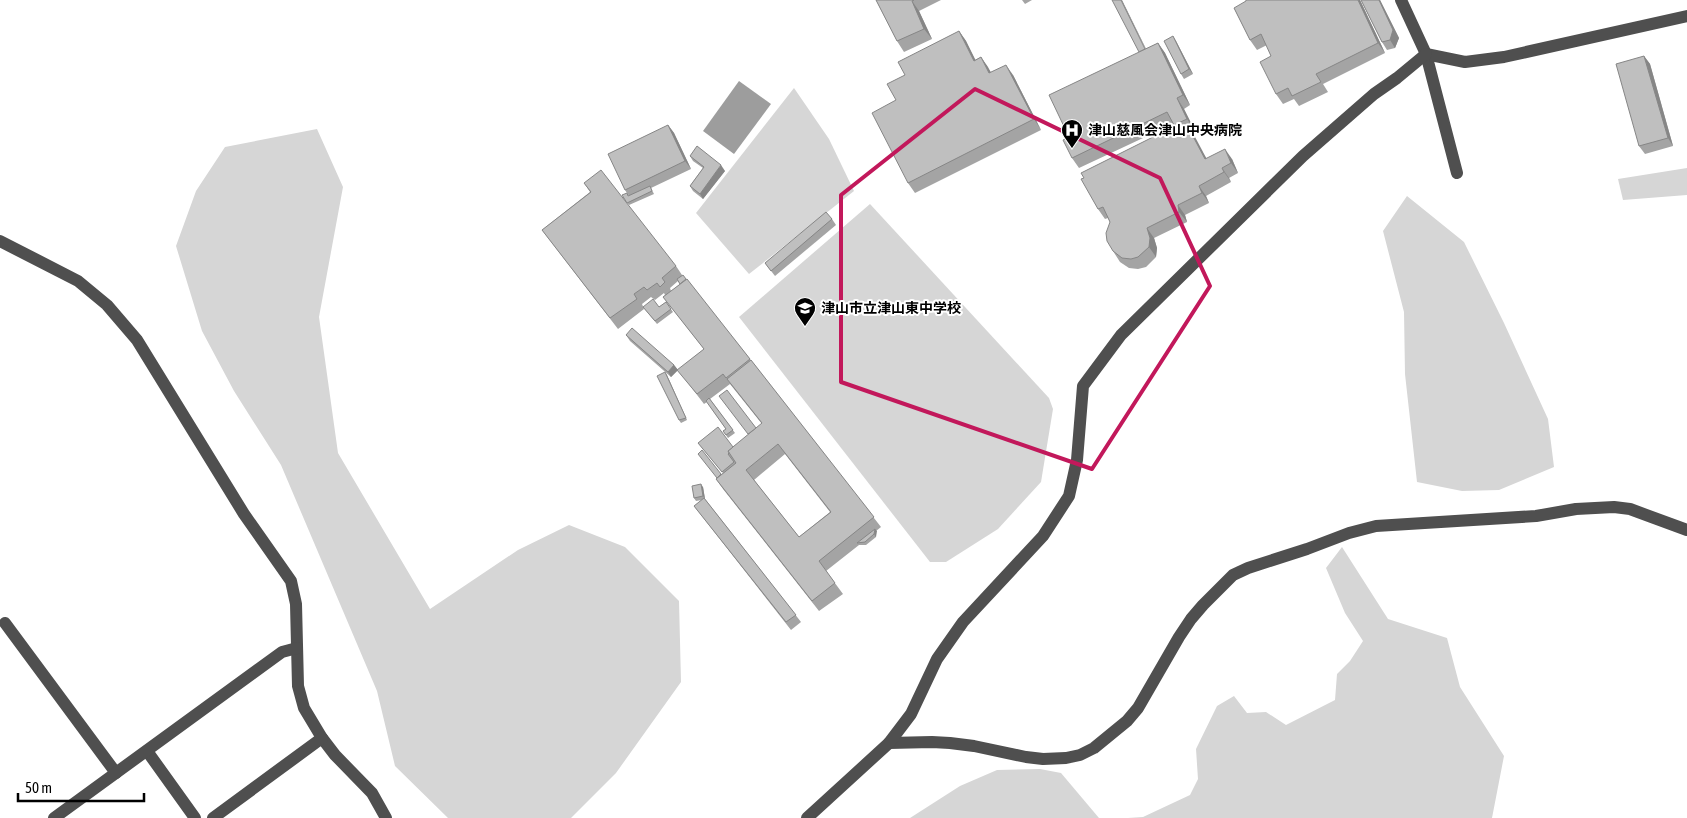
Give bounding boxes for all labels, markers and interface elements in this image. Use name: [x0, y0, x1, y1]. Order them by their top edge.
hospital icon: 津山慈風会津山中央病院: [1060, 118, 1084, 149]
place label: 津山慈風会津山中央病院: [1088, 122, 1242, 138]
school or university icon: 津山市立津山東中学校: [793, 296, 817, 327]
place label: 津山市立津山東中学校: [821, 300, 961, 316]
scale bar: [18, 770, 144, 802]
text: 50 m: [25, 779, 52, 796]

